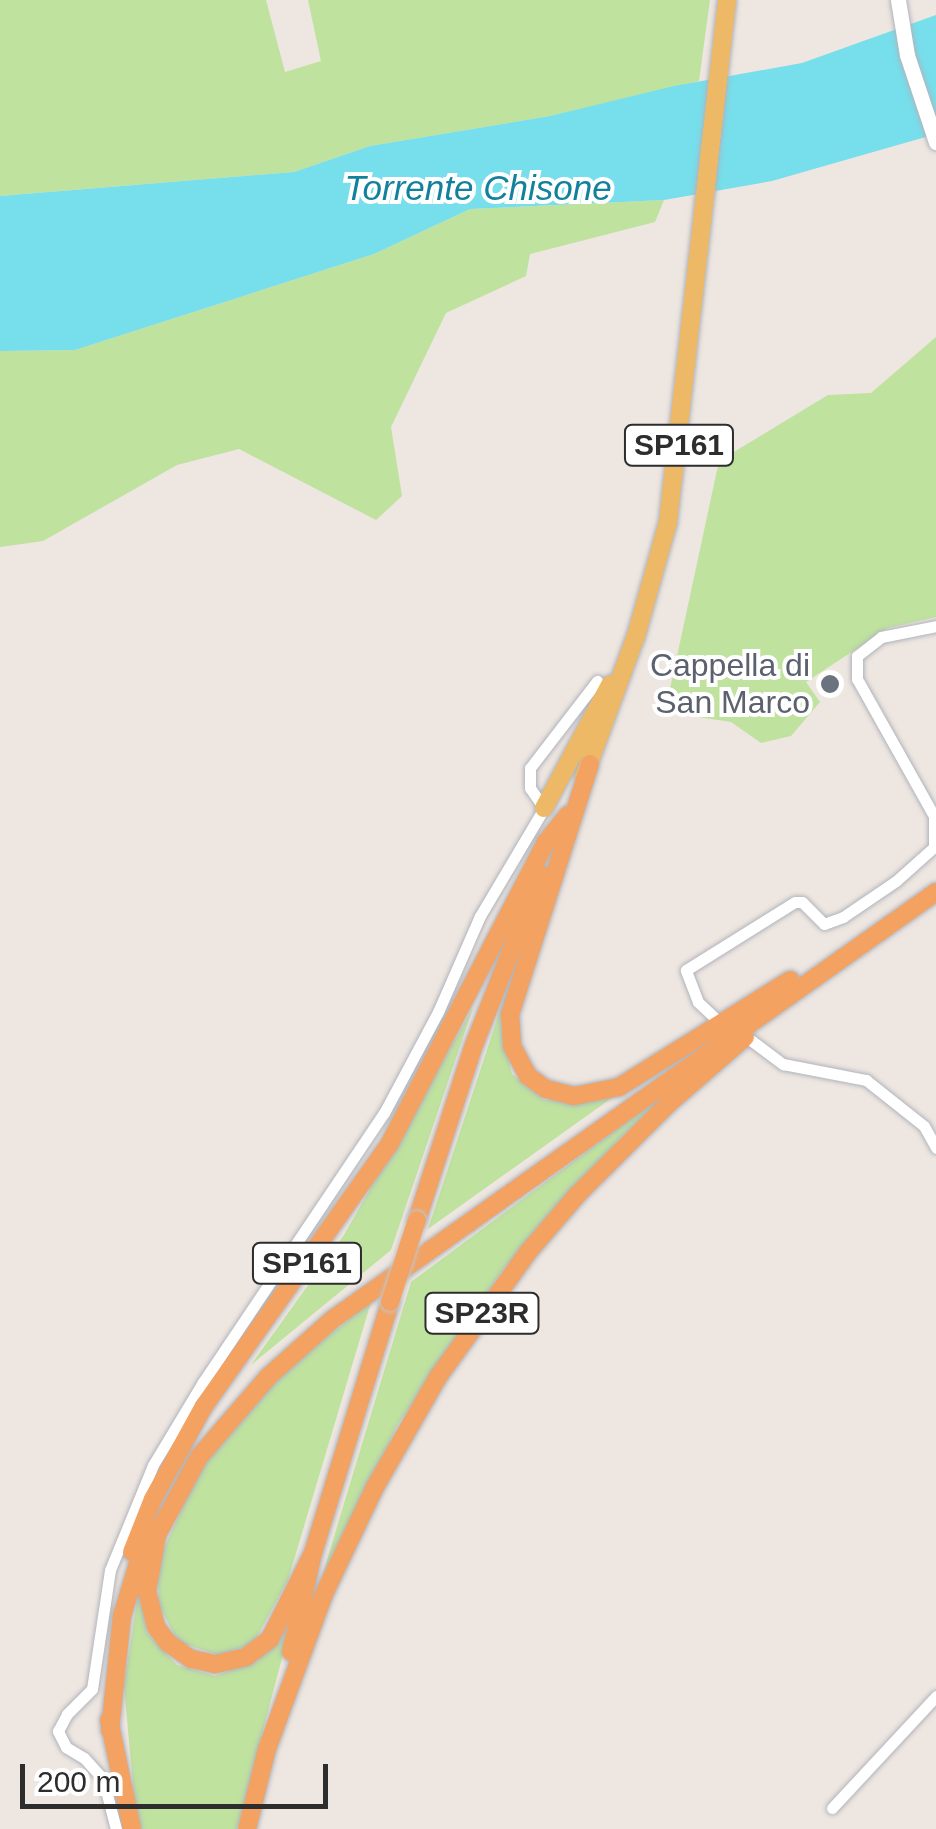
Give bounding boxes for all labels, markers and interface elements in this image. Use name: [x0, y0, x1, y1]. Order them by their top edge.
water label: Torrente Chisone: [344, 167, 612, 209]
road number: SP161: [622, 420, 736, 470]
place label: Cappella di San Marco: [650, 647, 810, 722]
marker: Cappella di San Marco: [819, 673, 841, 695]
road number: SP161: [250, 1238, 364, 1288]
road number: SP23R: [422, 1288, 542, 1338]
scale bar: [25, 1744, 332, 1806]
text: 200 m: [37, 1765, 120, 1798]

